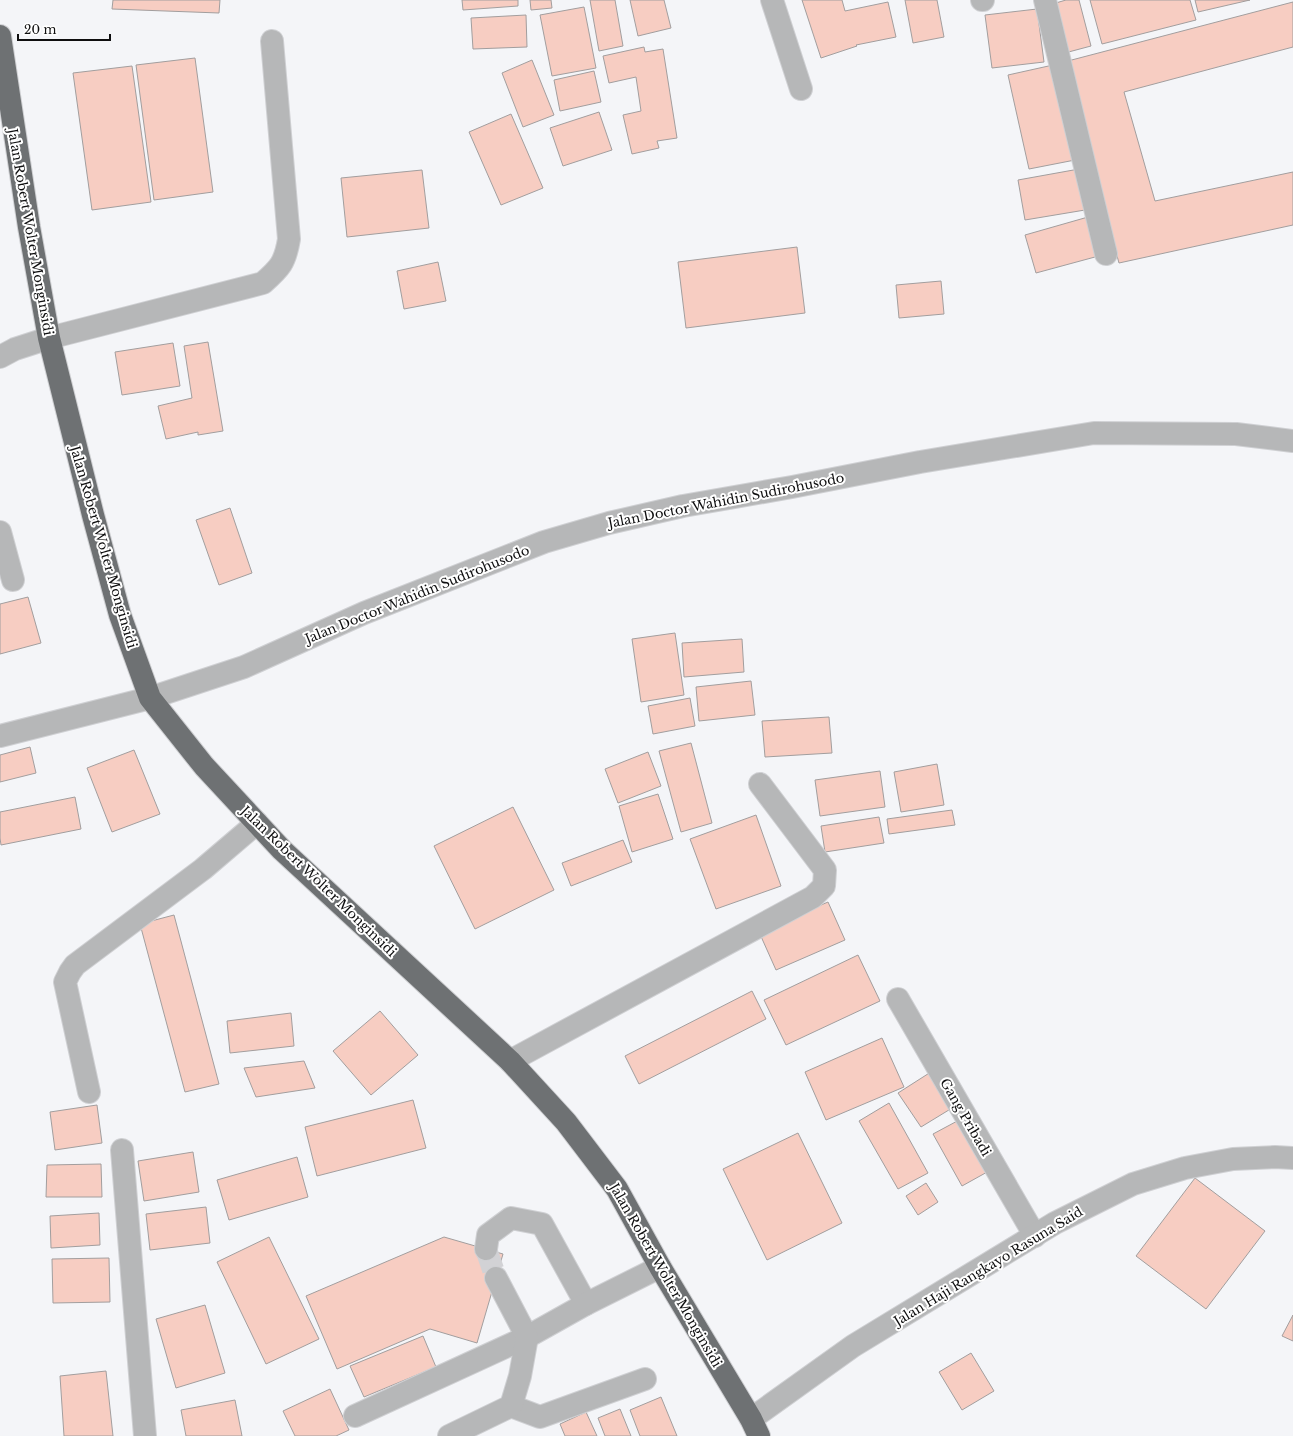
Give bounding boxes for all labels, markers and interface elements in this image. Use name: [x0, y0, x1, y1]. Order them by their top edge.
scale bar: [18, 16, 110, 42]
text: 20 m: [24, 22, 56, 37]
street label: Jalan Robert Wolter Monginsidi: [4, 125, 57, 337]
street label: Jalan Robert Wolter Monginsidi: [66, 442, 141, 651]
street label: Jalan Doctor Wahidin Sudirohusodo: [605, 469, 846, 532]
street label: Jalan Doctor Wahidin Sudirohusodo: [301, 542, 532, 648]
street label: Jalan Robert Wolter Monginsidi: [236, 801, 400, 961]
street label: Gang Pribadi: [936, 1075, 995, 1160]
street label: Jalan Robert Wolter Monginsidi: [605, 1178, 726, 1371]
street label: Jalan Haji Rangkayo Rasuna Said: [889, 1203, 1086, 1331]

